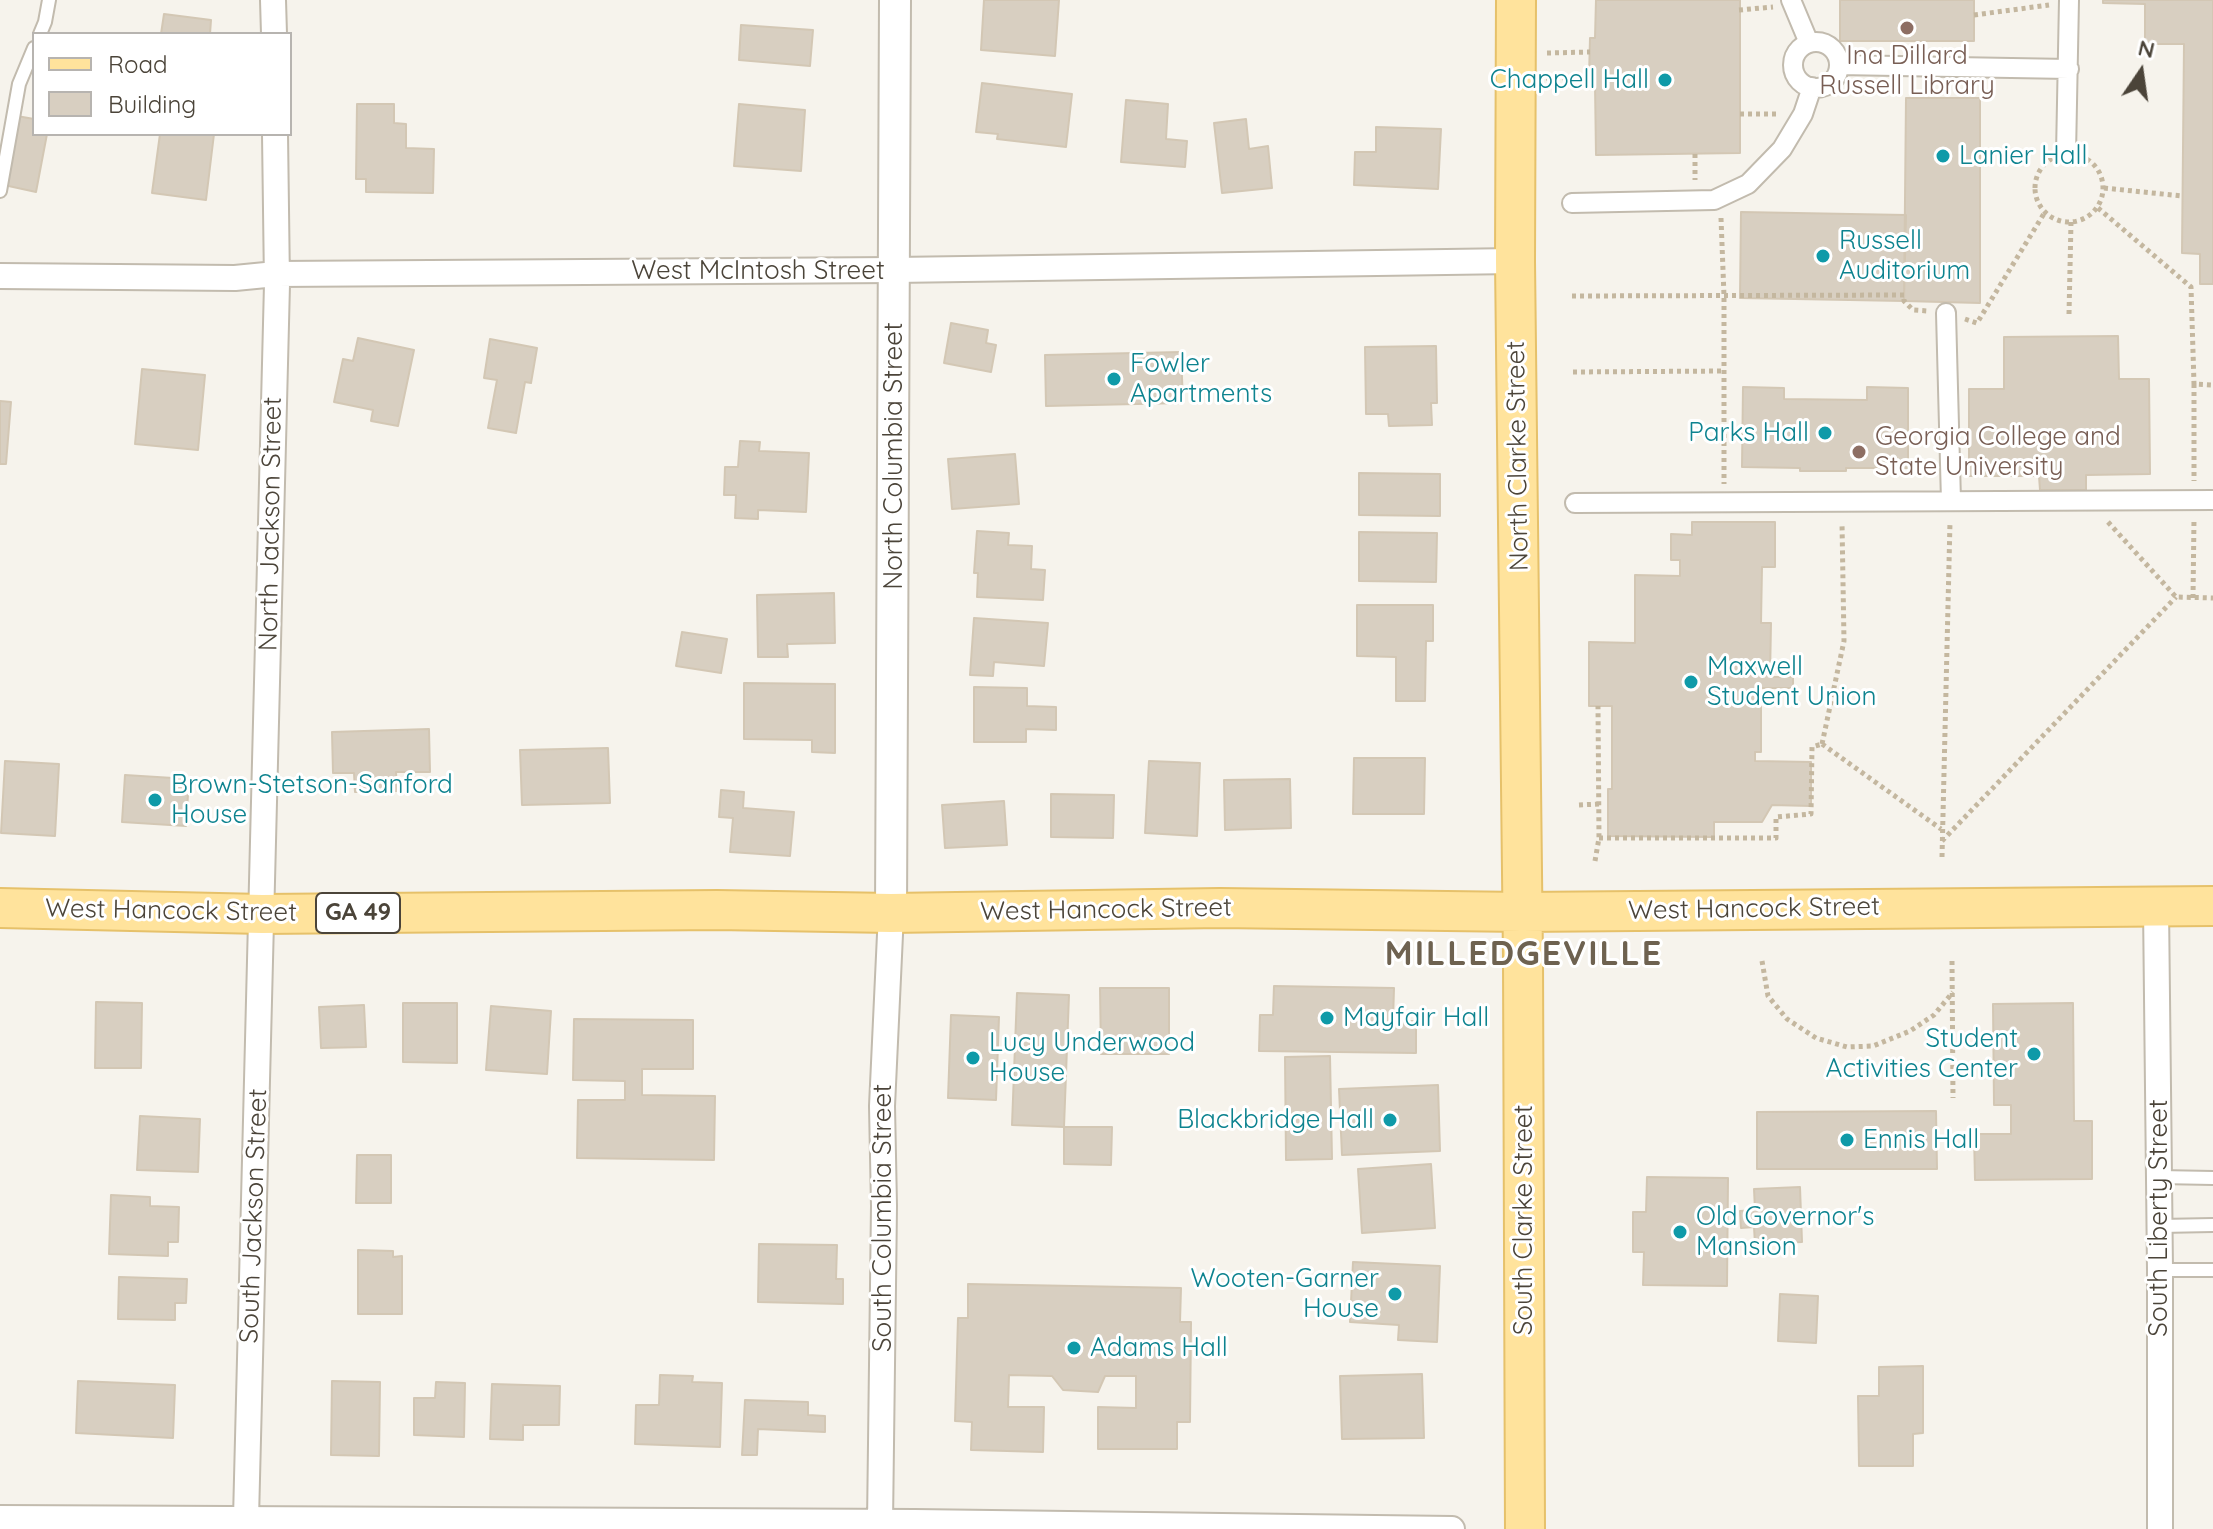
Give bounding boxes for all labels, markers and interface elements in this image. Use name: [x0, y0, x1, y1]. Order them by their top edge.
marker: Ina Dillard Russell Library: [1898, 19, 1916, 37]
legend: [32, 32, 292, 136]
north arrow: [2101, 32, 2181, 112]
text: N: [2135, 33, 2157, 64]
place label: Ina Dillard Russell Library: [1819, 40, 1995, 102]
text: Road: [108, 49, 168, 79]
place label: Chappell Hall: [1490, 64, 1649, 96]
marker: Chappell Hall: [1656, 71, 1674, 89]
text: Building: [108, 89, 196, 119]
place label: Lanier Hall: [1959, 140, 2087, 172]
marker: Lanier Hall: [1934, 147, 1952, 165]
place label: Russell Auditorium: [1839, 225, 1970, 286]
marker: Russell Auditorium: [1814, 247, 1832, 265]
street label: West McIntosh Street: [631, 255, 885, 287]
street label: North Columbia Street: [878, 322, 910, 590]
street label: North Clarke Street: [1500, 341, 1536, 571]
place label: Fowler Apartments: [1130, 348, 1272, 410]
marker: Fowler Apartments: [1105, 370, 1123, 388]
street label: North Jackson Street: [253, 397, 289, 651]
place label: Parks Hall: [1688, 417, 1809, 449]
place label: Georgia College and State University: [1875, 421, 2121, 482]
marker: Parks Hall: [1816, 424, 1834, 442]
marker: Georgia College and State University: [1850, 443, 1868, 461]
place label: Maxwell Student Union: [1707, 651, 1876, 712]
marker: Maxwell Student Union: [1682, 673, 1700, 691]
place label: Brown-Stetson-Sanford House: [171, 769, 453, 830]
marker: Brown-Stetson-Sanford House: [146, 791, 164, 809]
street label: West Hancock Street: [1628, 891, 1880, 927]
street label: West Hancock Street: [980, 892, 1232, 928]
street label: West Hancock Street: [45, 893, 297, 929]
road number: GA 49: [316, 893, 400, 933]
district label: MILLEDGEVILLE: [1385, 935, 1663, 975]
place label: Mayfair Hall: [1343, 1002, 1489, 1034]
marker: Mayfair Hall: [1318, 1009, 1336, 1027]
place label: Student Activities Center: [1826, 1023, 2018, 1084]
place label: Lucy Underwood House: [989, 1027, 1195, 1088]
marker: Student Activities Center: [2025, 1045, 2043, 1063]
marker: Lucy Underwood House: [964, 1049, 982, 1067]
street label: South Columbia Street: [867, 1084, 899, 1352]
street label: South Jackson Street: [234, 1088, 274, 1344]
street label: South Liberty Street: [2143, 1099, 2175, 1337]
place label: Blackbridge Hall: [1177, 1104, 1374, 1136]
street label: South Clarke Street: [1508, 1105, 1540, 1335]
marker: Blackbridge Hall: [1381, 1111, 1399, 1129]
place label: Ennis Hall: [1863, 1124, 1979, 1156]
marker: Ennis Hall: [1838, 1131, 1856, 1149]
place label: Old Governor's Mansion: [1696, 1201, 1874, 1262]
marker: Old Governor's Mansion: [1671, 1223, 1689, 1241]
place label: Wooten-Garner House: [1190, 1263, 1379, 1324]
marker: Wooten-Garner House: [1386, 1285, 1404, 1303]
place label: Adams Hall: [1090, 1332, 1228, 1364]
marker: Adams Hall: [1065, 1339, 1083, 1357]

